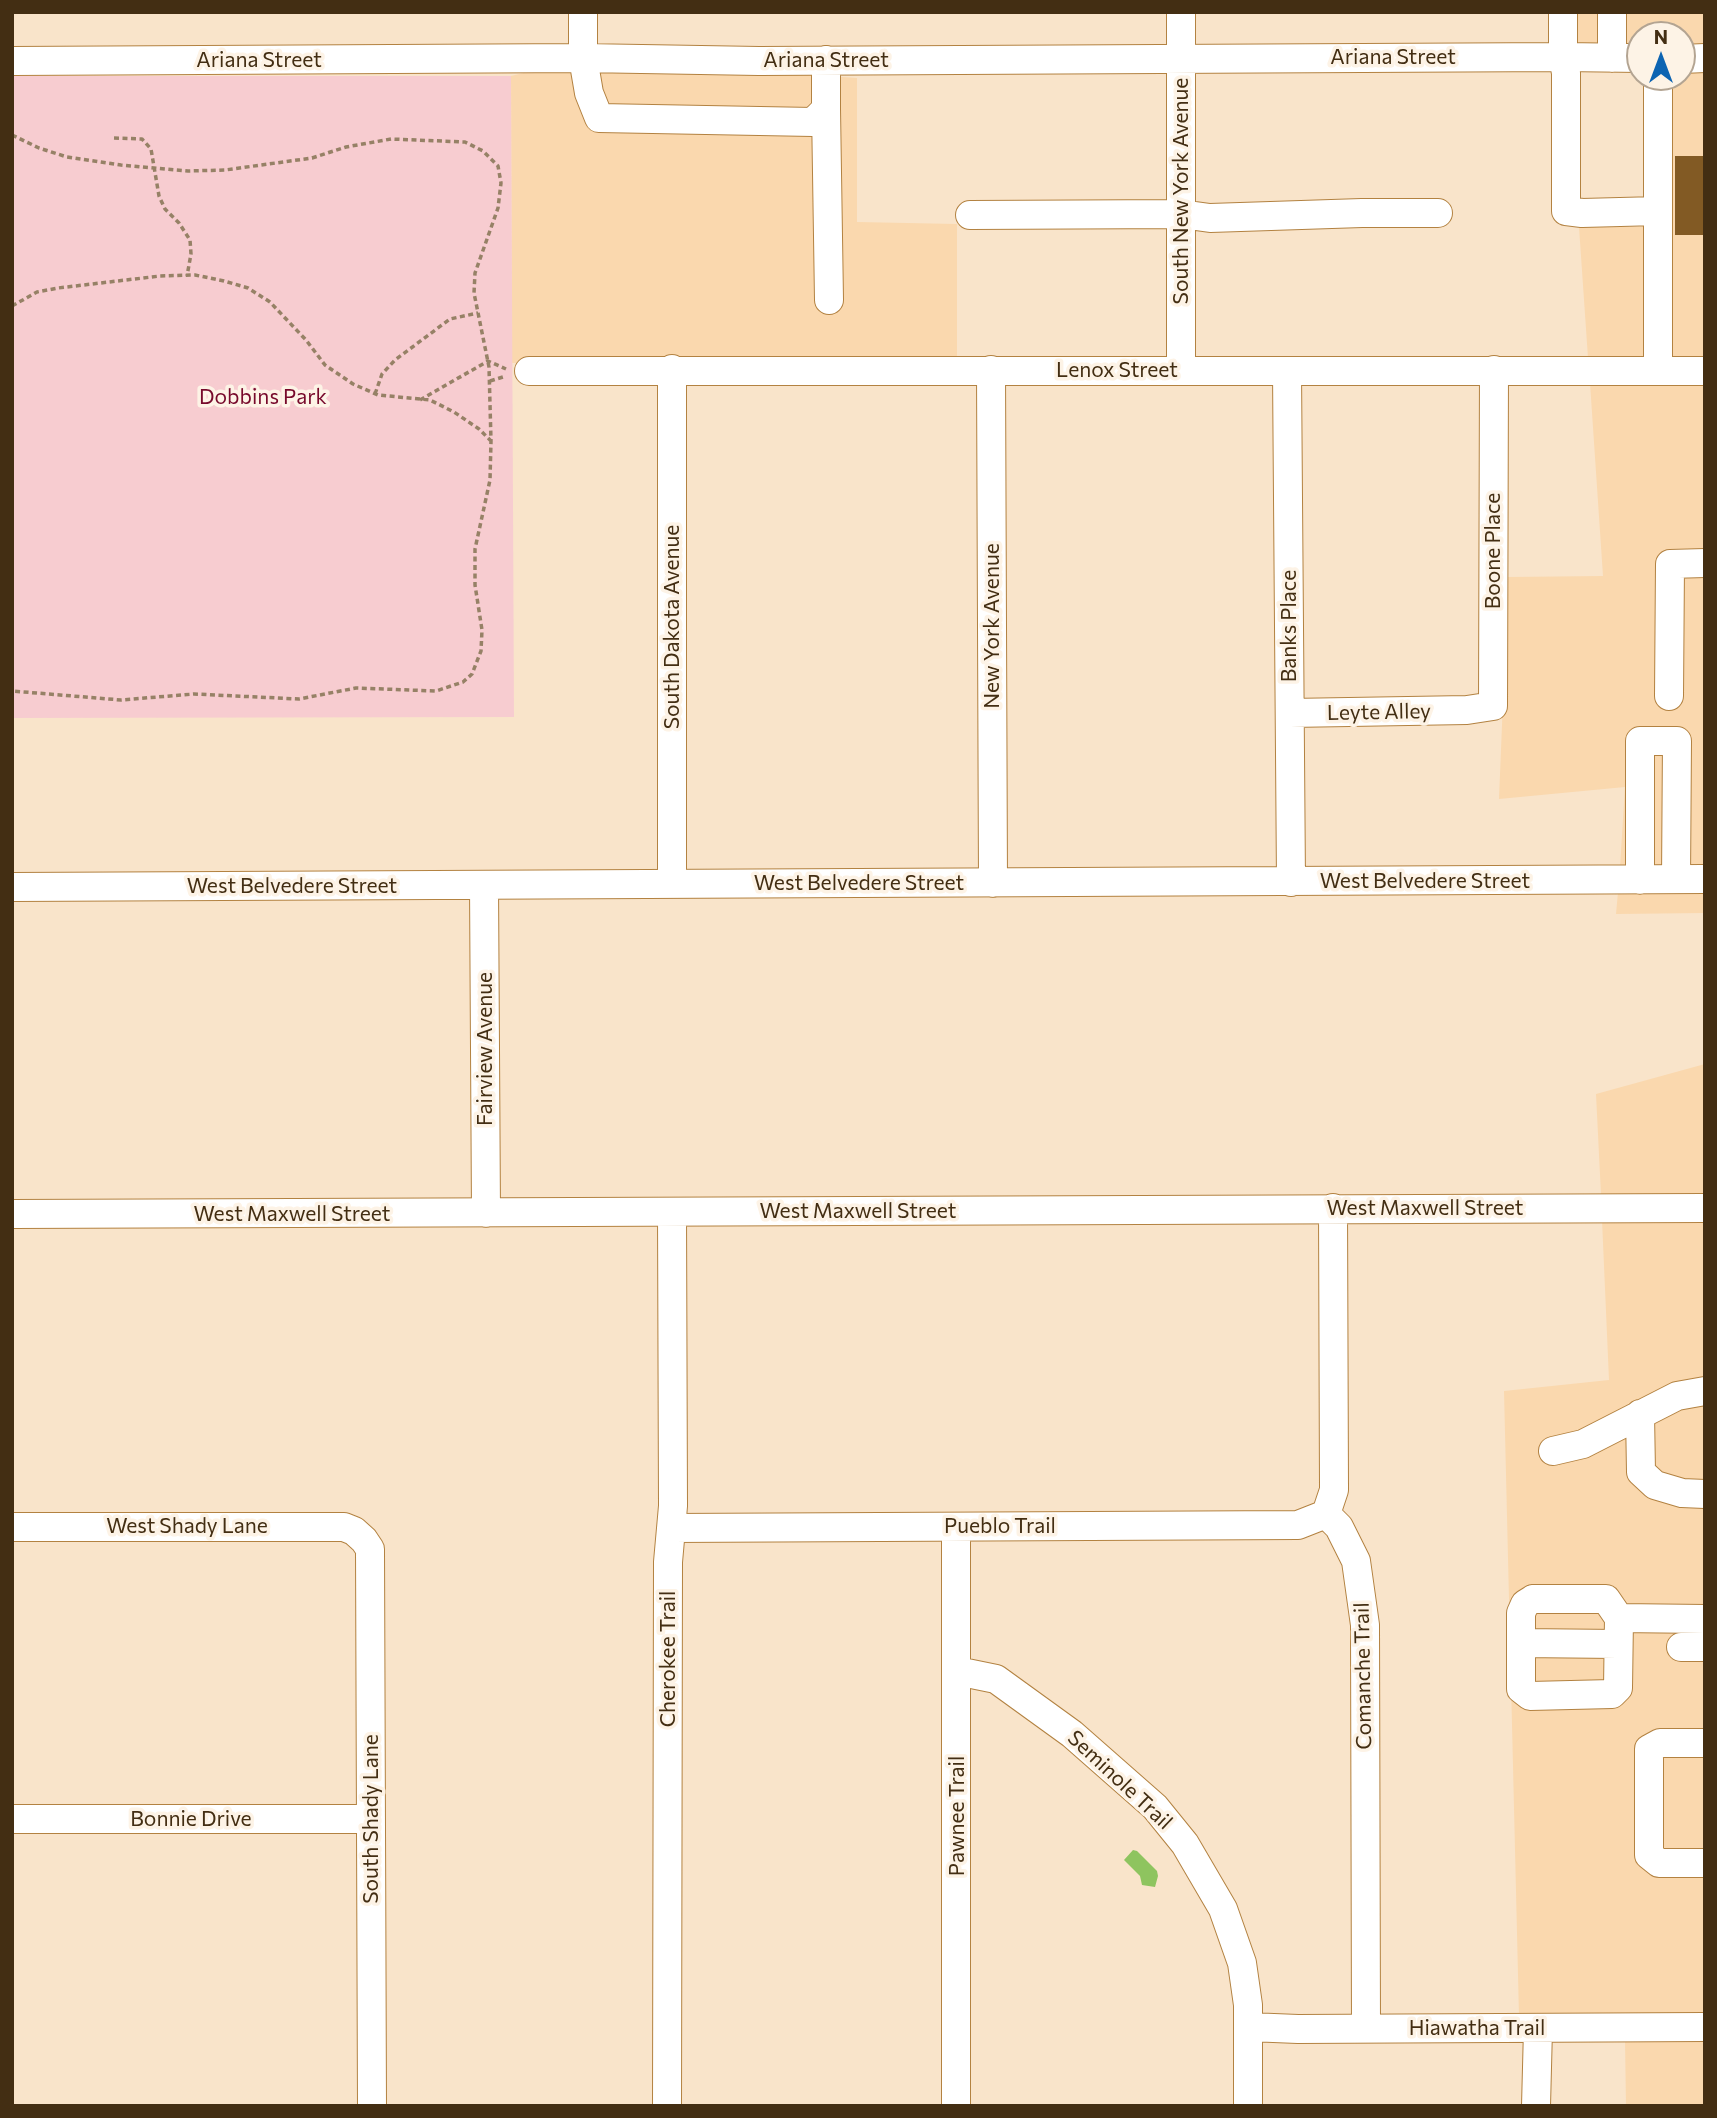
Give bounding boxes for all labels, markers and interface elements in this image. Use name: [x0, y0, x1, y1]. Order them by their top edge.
north arrow: [1626, 21, 1696, 91]
text: N: [1654, 25, 1668, 48]
street label: Ariana Street: [1330, 44, 1456, 70]
street label: Ariana Street: [196, 47, 322, 73]
street label: Ariana Street: [763, 47, 889, 73]
street label: South New York Avenue: [1168, 78, 1194, 304]
street label: Lenox Street: [1056, 357, 1178, 383]
park label: Dobbins Park: [199, 384, 327, 410]
street label: Boone Place: [1480, 493, 1506, 609]
street label: South Dakota Avenue: [659, 525, 685, 729]
street label: New York Avenue: [979, 543, 1005, 709]
street label: Banks Place: [1276, 570, 1302, 682]
street label: Leyte Alley: [1327, 698, 1431, 726]
street label: West Belvedere Street: [1320, 868, 1530, 894]
street label: West Belvedere Street: [754, 870, 964, 896]
street label: West Belvedere Street: [187, 873, 397, 899]
street label: Fairview Avenue: [472, 972, 498, 1126]
street label: West Maxwell Street: [1327, 1195, 1523, 1221]
street label: West Maxwell Street: [760, 1198, 956, 1224]
street label: West Maxwell Street: [194, 1201, 390, 1227]
street label: West Shady Lane: [106, 1513, 268, 1539]
street label: Pueblo Trail: [944, 1513, 1056, 1539]
street label: Cherokee Trail: [655, 1591, 681, 1727]
street label: Comanche Trail: [1349, 1602, 1377, 1750]
street label: Seminole Trail: [1063, 1725, 1177, 1835]
street label: South Shady Lane: [358, 1734, 384, 1904]
street label: Pawnee Trail: [944, 1756, 970, 1876]
street label: Bonnie Drive: [130, 1806, 252, 1832]
street label: Hiawatha Trail: [1409, 2015, 1545, 2041]

